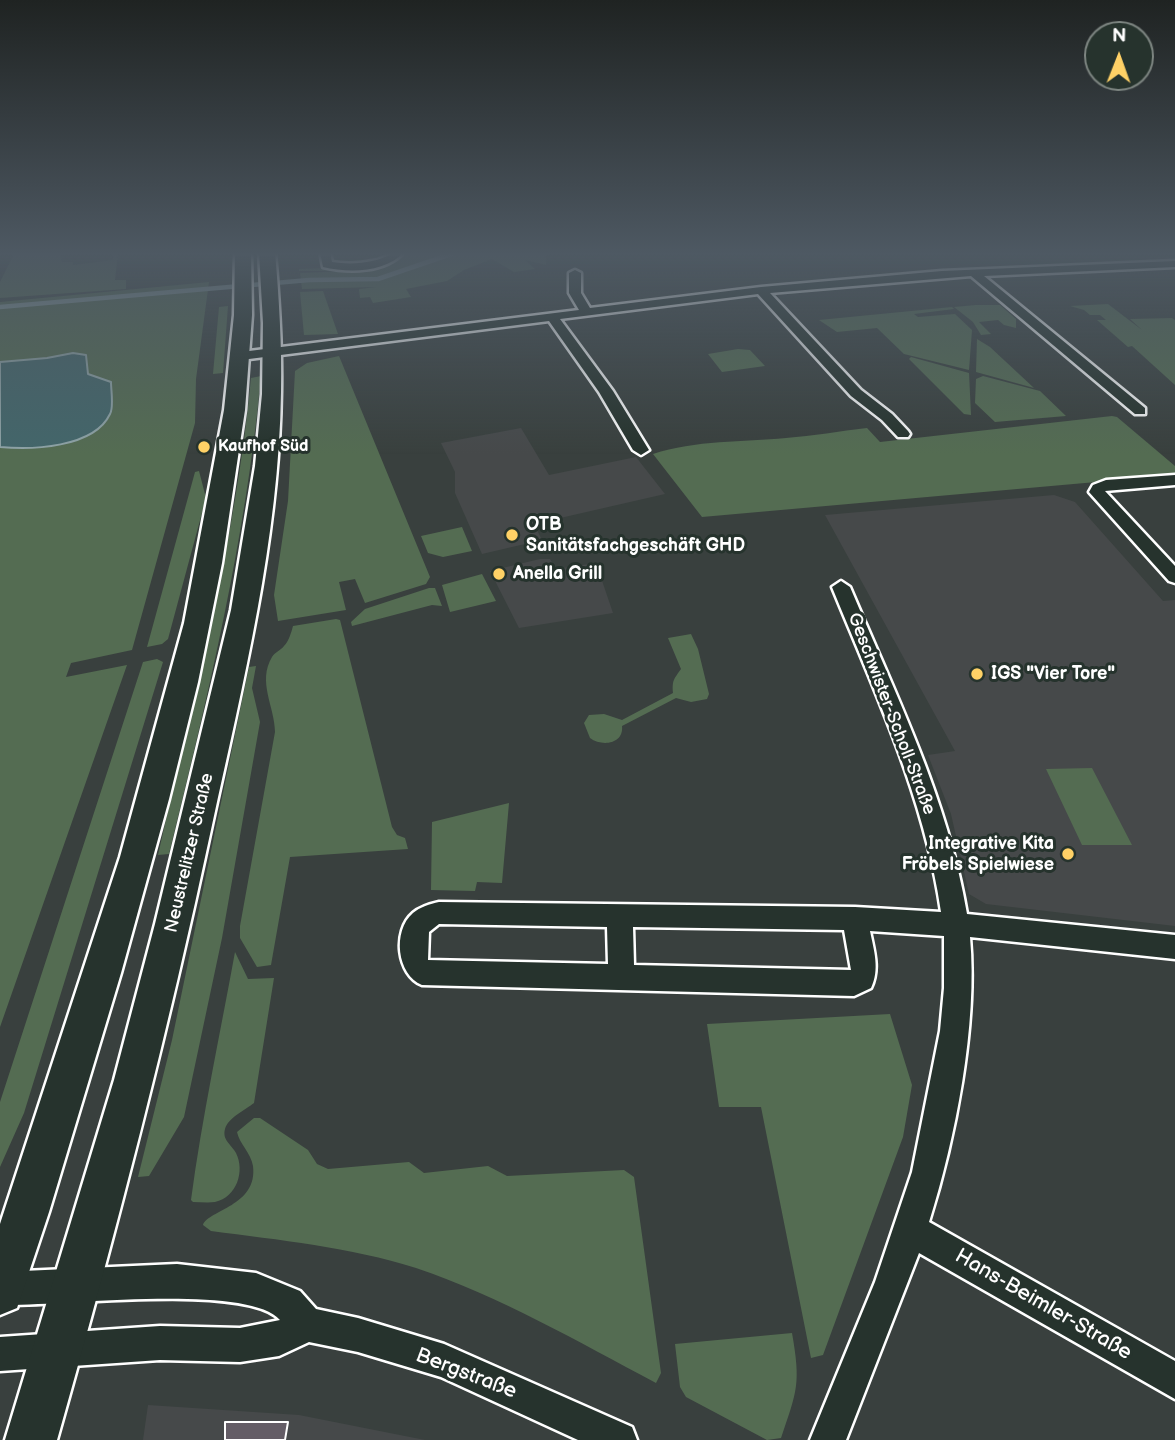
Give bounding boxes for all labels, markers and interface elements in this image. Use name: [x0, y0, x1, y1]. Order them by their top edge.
north arrow: [1084, 21, 1154, 91]
text: N: [1112, 25, 1127, 48]
place label: Kaufhof Süd: [218, 437, 308, 457]
marker: Kaufhof Süd: [196, 439, 212, 455]
place label: OTB Sanitätsfachgeschäft GHD: [526, 514, 745, 556]
marker: OTB Sanitätsfachgeschäft GHD: [504, 527, 520, 543]
place label: Anella Grill: [513, 563, 602, 585]
marker: Anella Grill: [491, 566, 507, 582]
street label: Geschwister-Scholl-Straße: [842, 610, 940, 818]
place label: IGS "Vier Tore": [991, 663, 1115, 685]
marker: IGS "Vier Tore": [969, 666, 985, 682]
street label: Neustrelitzer Straße: [161, 771, 219, 935]
place label: Integrative Kita Fröbels Spielwiese: [902, 833, 1054, 876]
marker: Integrative Kita Fröbels Spielwiese: [1060, 846, 1076, 862]
street label: Hans-Beimler-Straße: [950, 1244, 1136, 1366]
street label: Bergstraße: [412, 1343, 520, 1405]

